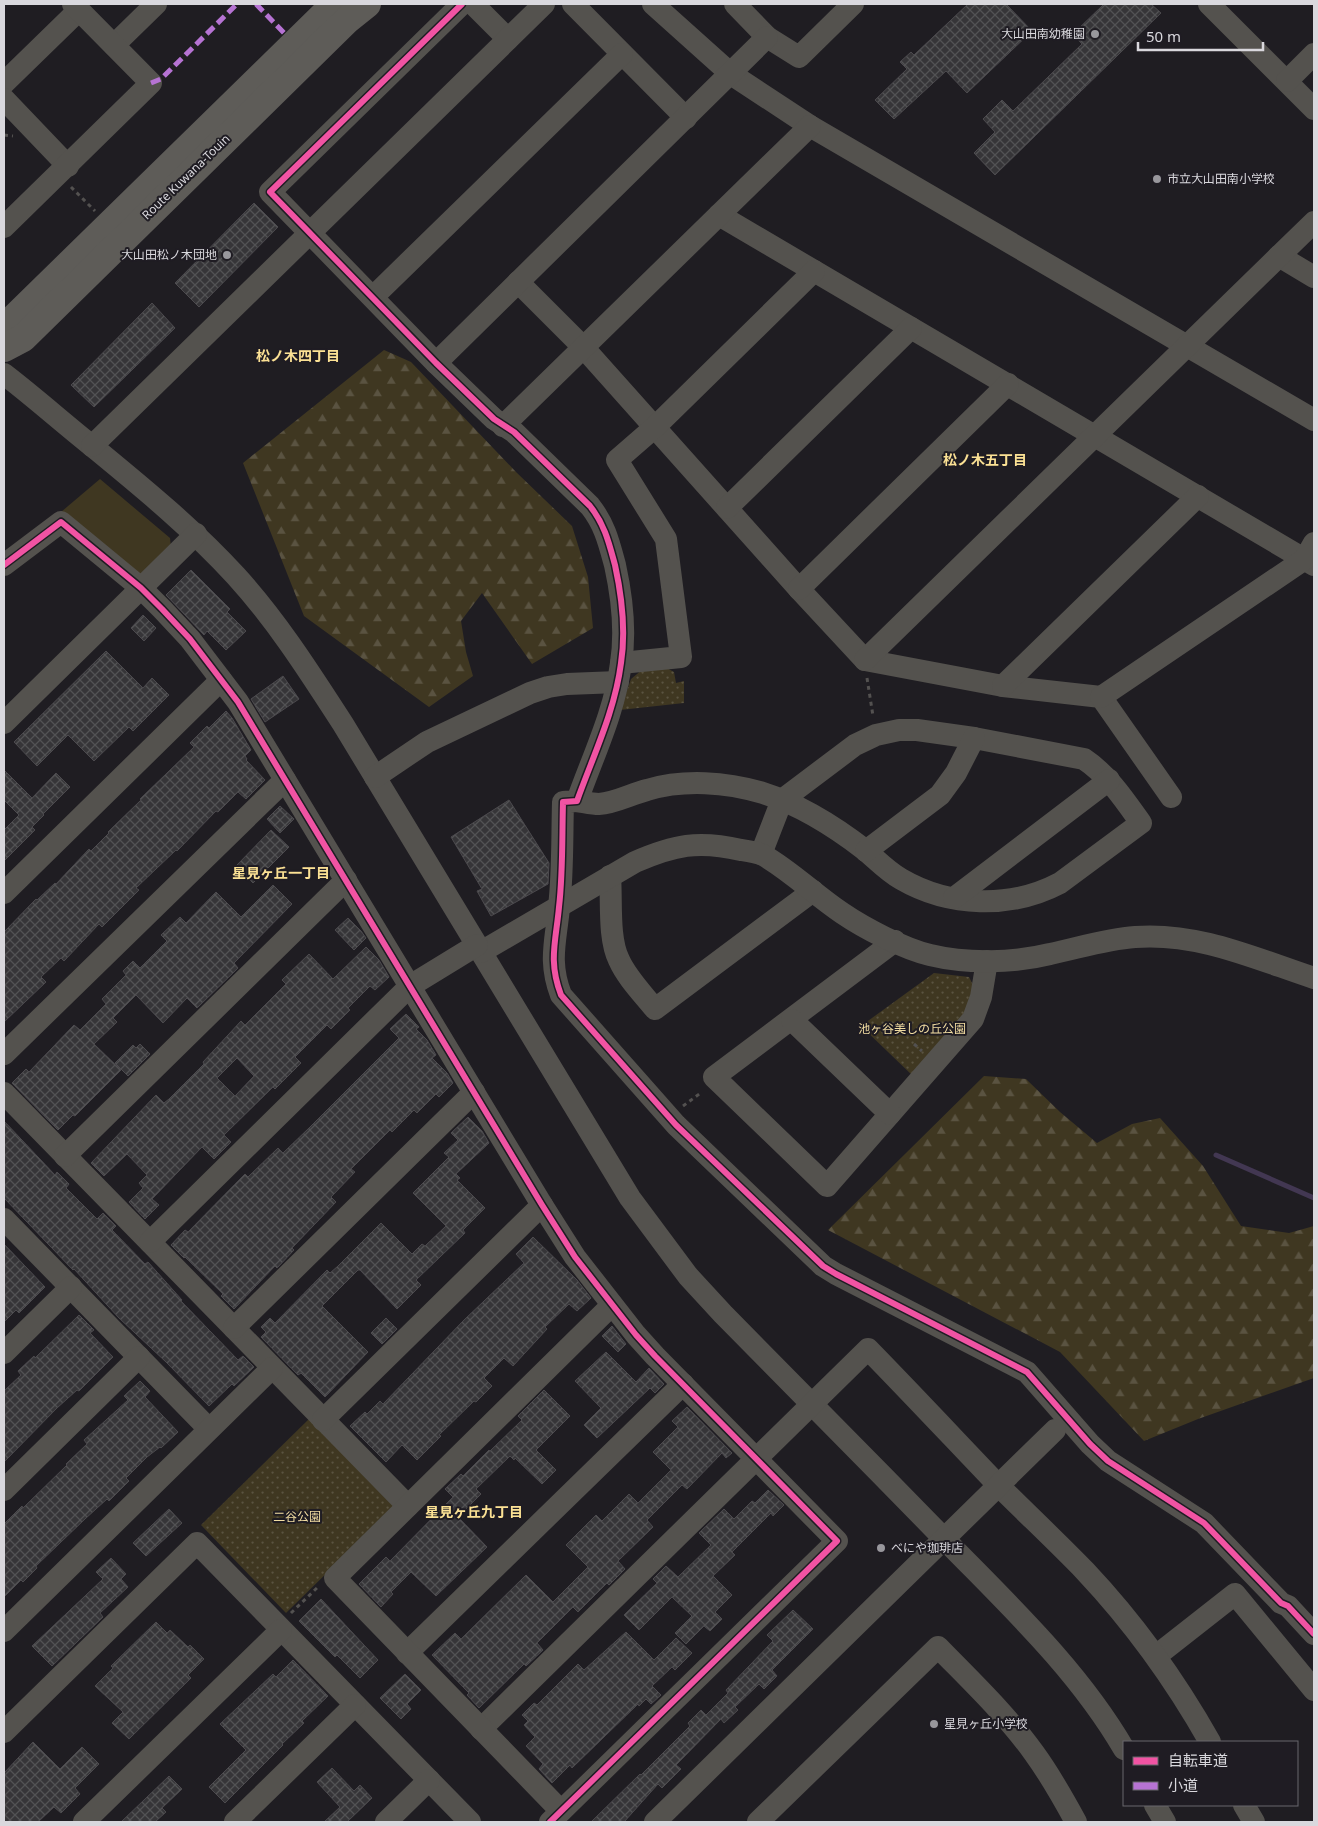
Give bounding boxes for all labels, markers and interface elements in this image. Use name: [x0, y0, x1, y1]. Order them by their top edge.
scale bar: [1138, 20, 1263, 52]
place label: 大山田南幼稚園: [1001, 25, 1085, 42]
text: 50 m: [1146, 26, 1181, 46]
marker: 大山田南幼稚園: [1089, 28, 1101, 40]
street label: Route Kuwana-Touin: [138, 130, 233, 223]
place label: 市立大山田南小学校: [1167, 170, 1275, 187]
marker: 市立大山田南小学校: [1151, 173, 1163, 185]
place label: 大山田松ノ木団地: [121, 246, 217, 263]
marker: 大山田松ノ木団地: [221, 249, 233, 261]
district label: 松ノ木四丁目: [256, 346, 340, 365]
district label: 松ノ木五丁目: [943, 450, 1027, 469]
district label: 星見ヶ丘一丁目: [232, 863, 330, 882]
park label: 池ヶ谷美しの丘公園: [858, 1020, 966, 1037]
district label: 星見ヶ丘九丁目: [425, 1502, 523, 1521]
park label: 二谷公園: [273, 1508, 321, 1525]
place label: べにや珈琲店: [891, 1539, 963, 1556]
marker: べにや珈琲店: [875, 1542, 887, 1554]
place label: 星見ヶ丘小学校: [944, 1715, 1028, 1732]
marker: 星見ヶ丘小学校: [928, 1718, 940, 1730]
legend: [1123, 1741, 1298, 1806]
text: 自転車道: [1168, 1750, 1228, 1770]
text: 小道: [1168, 1775, 1198, 1795]

